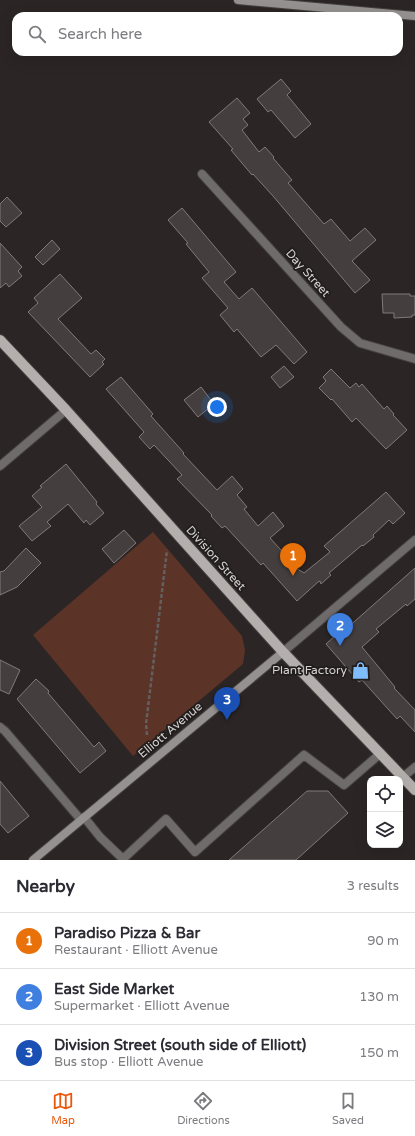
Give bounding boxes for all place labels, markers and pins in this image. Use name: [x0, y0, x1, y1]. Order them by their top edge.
pin: 1: [280, 543, 306, 576]
pin: 2: [327, 613, 353, 646]
shop icon: Plant Factory: [350, 660, 370, 680]
place label: Plant Factory: [272, 663, 348, 677]
pin: 3: [214, 687, 240, 720]

